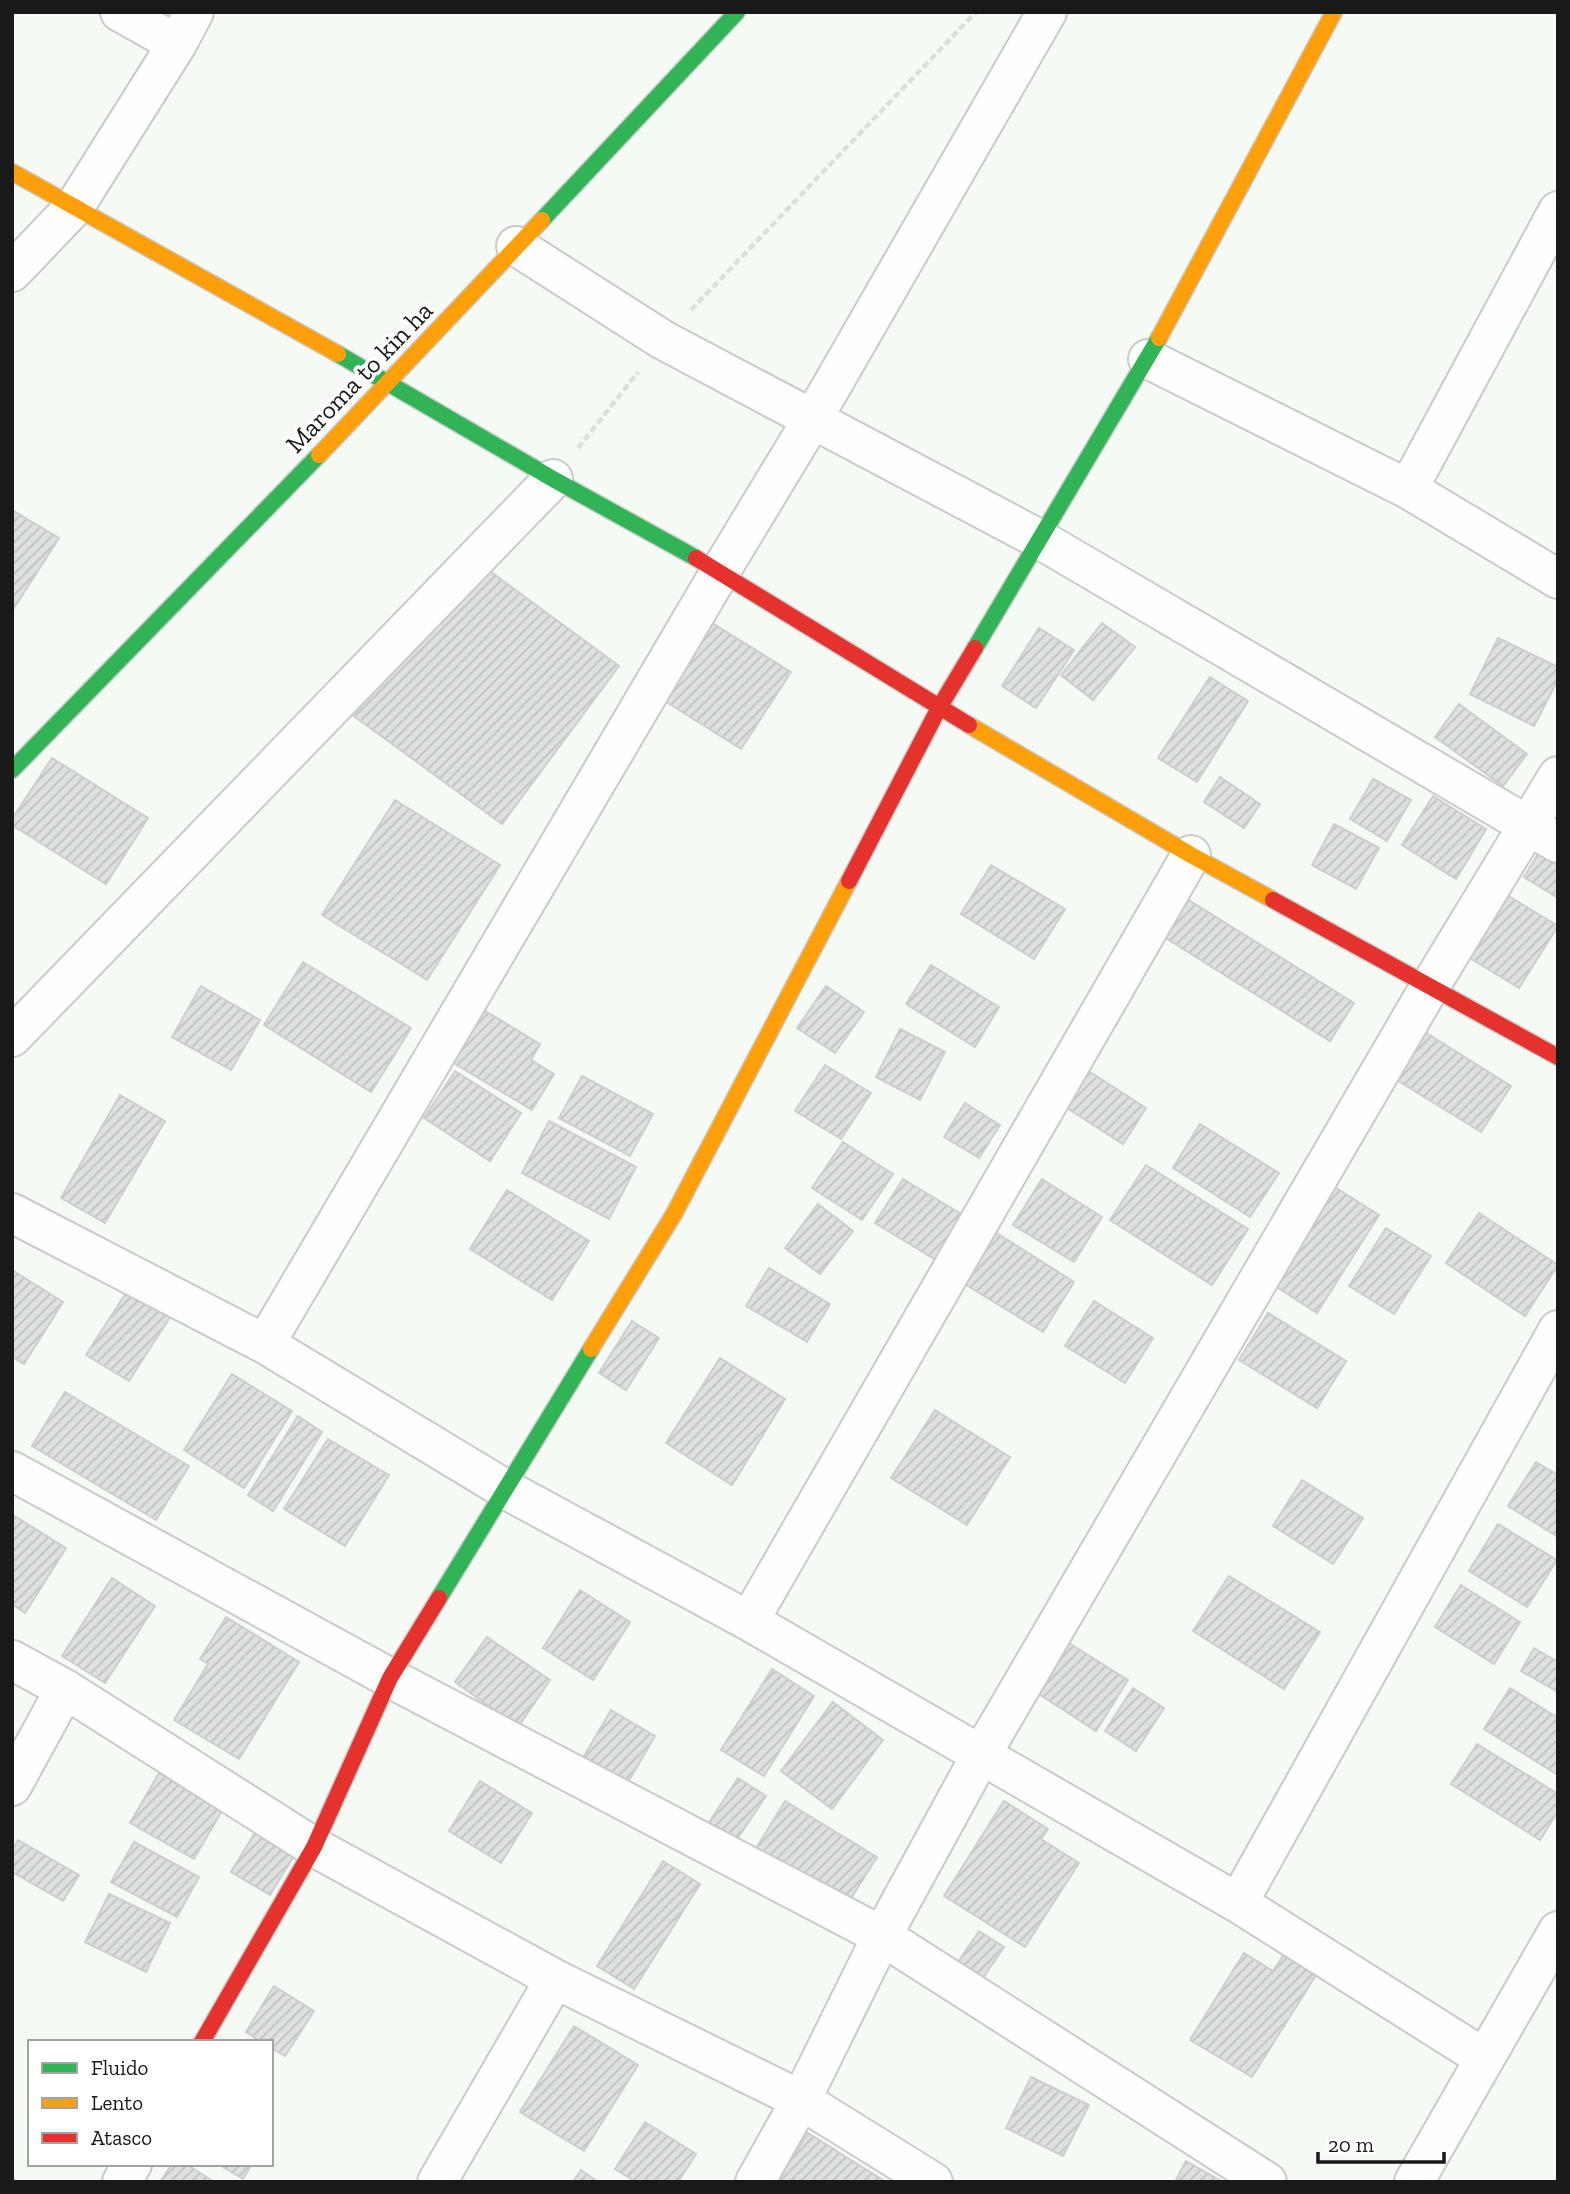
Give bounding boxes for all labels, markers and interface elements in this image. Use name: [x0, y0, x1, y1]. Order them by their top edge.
street label: Maroma to kin ha: [279, 294, 440, 459]
legend: [28, 2040, 273, 2166]
text: Fluido: [91, 2055, 148, 2080]
text: Lento: [91, 2090, 143, 2115]
scale bar: [1318, 2120, 1444, 2164]
text: Atasco: [91, 2125, 152, 2150]
text: 20 m: [1328, 2132, 1374, 2157]

